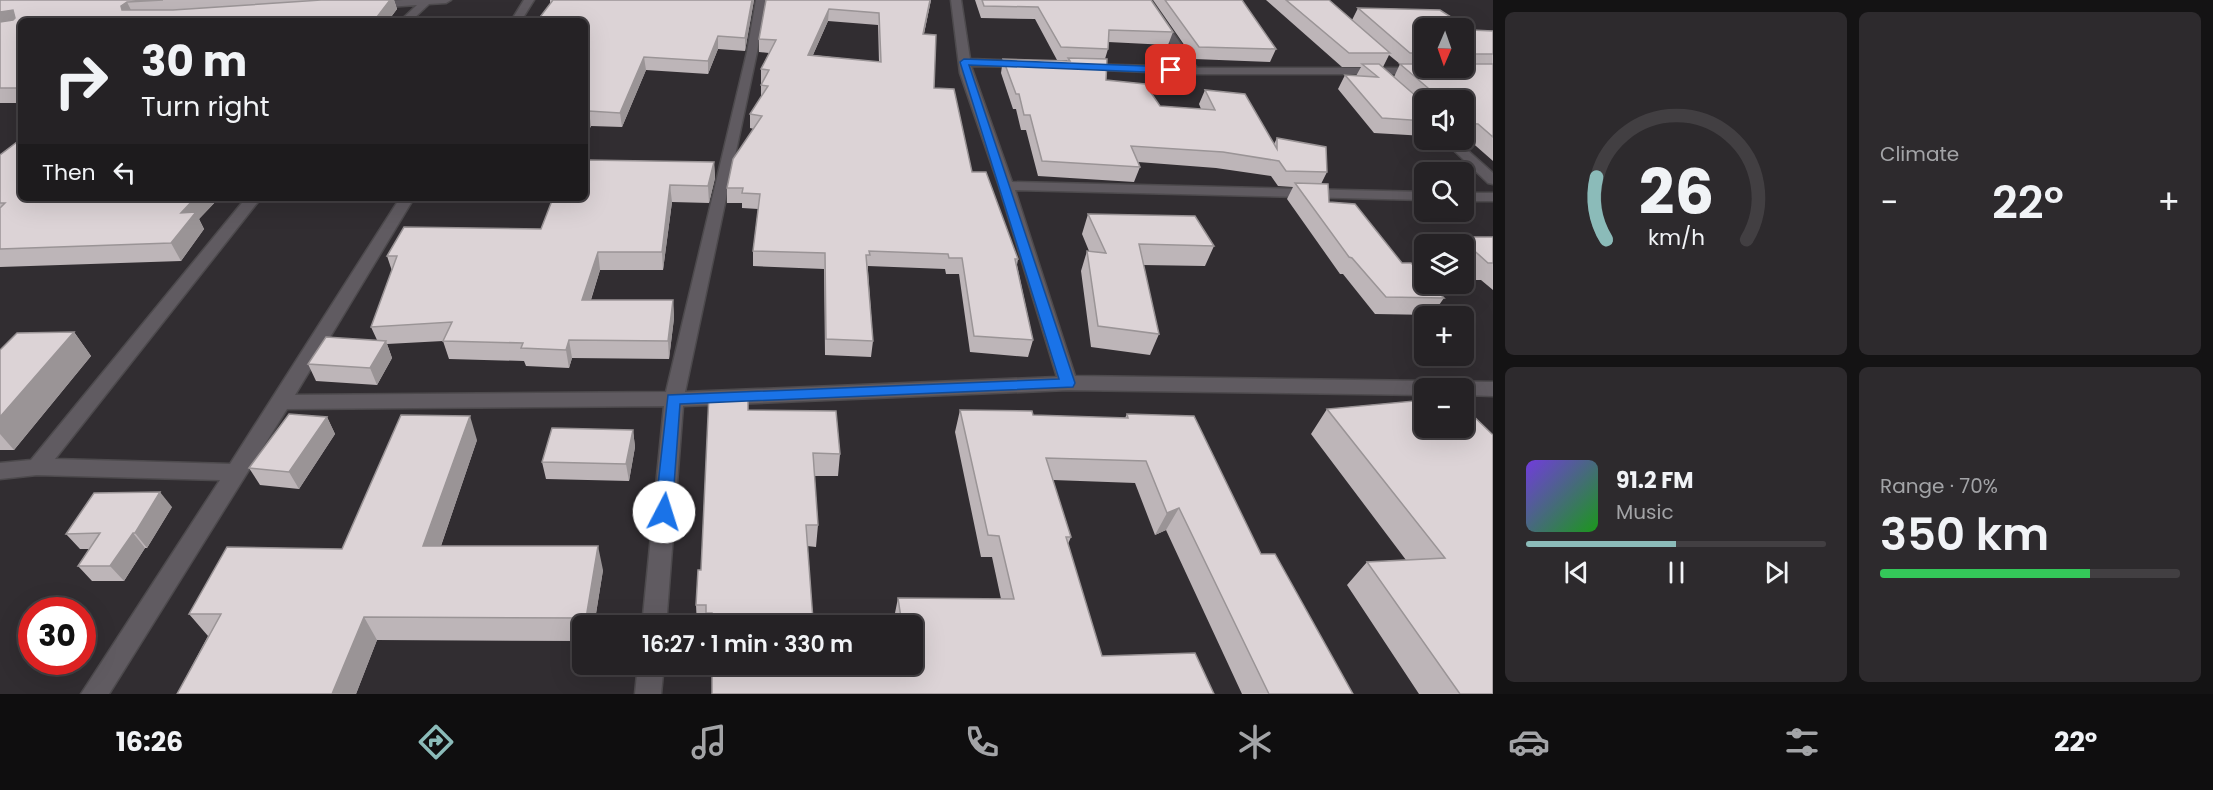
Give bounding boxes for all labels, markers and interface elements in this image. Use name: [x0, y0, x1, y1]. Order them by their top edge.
north arrow: [1414, 18, 1474, 78]
map controls: [1414, 18, 1474, 438]
text: 30 m: [141, 32, 247, 91]
icon: right: [42, 42, 120, 120]
pin: [1145, 44, 1196, 95]
icon: arrive: [1154, 53, 1187, 86]
text: Turn right: [141, 88, 270, 125]
button: sound: [1414, 90, 1474, 150]
text: Climate: [1880, 140, 1959, 168]
text: 26: [1638, 148, 1714, 236]
icon: left: [108, 156, 141, 189]
text: Then: [42, 157, 96, 188]
button: search: [1414, 162, 1474, 222]
text: 22°: [1992, 171, 2064, 234]
text: −: [1880, 179, 1898, 226]
text: +: [2157, 179, 2180, 226]
text: km/h: [1647, 223, 1705, 254]
button: layers: [1414, 234, 1474, 294]
button: +: [1414, 306, 1474, 366]
button: −: [1414, 378, 1474, 438]
text: 91.2 FM: [1616, 465, 1693, 496]
text: Range · 70%: [1880, 472, 1998, 500]
position arrow: [632, 480, 696, 544]
text: Music: [1616, 498, 1674, 526]
text: 350 km: [1880, 503, 2049, 566]
icon: previous: [1560, 556, 1593, 589]
icon: pause: [1660, 556, 1693, 589]
icon: next: [1760, 556, 1793, 589]
speed limit sign: 30: [18, 597, 96, 675]
text: 16:27 · 1 min · 330 m: [642, 629, 853, 660]
icon: directions: [415, 721, 457, 763]
icon: music: [688, 721, 730, 763]
icon: phone: [961, 721, 1003, 763]
icon: climate: [1234, 721, 1276, 763]
icon: car: [1508, 721, 1550, 763]
icon: filters: [1781, 721, 1823, 763]
text: 16:26: [116, 723, 183, 760]
text: 22°: [2054, 723, 2097, 760]

